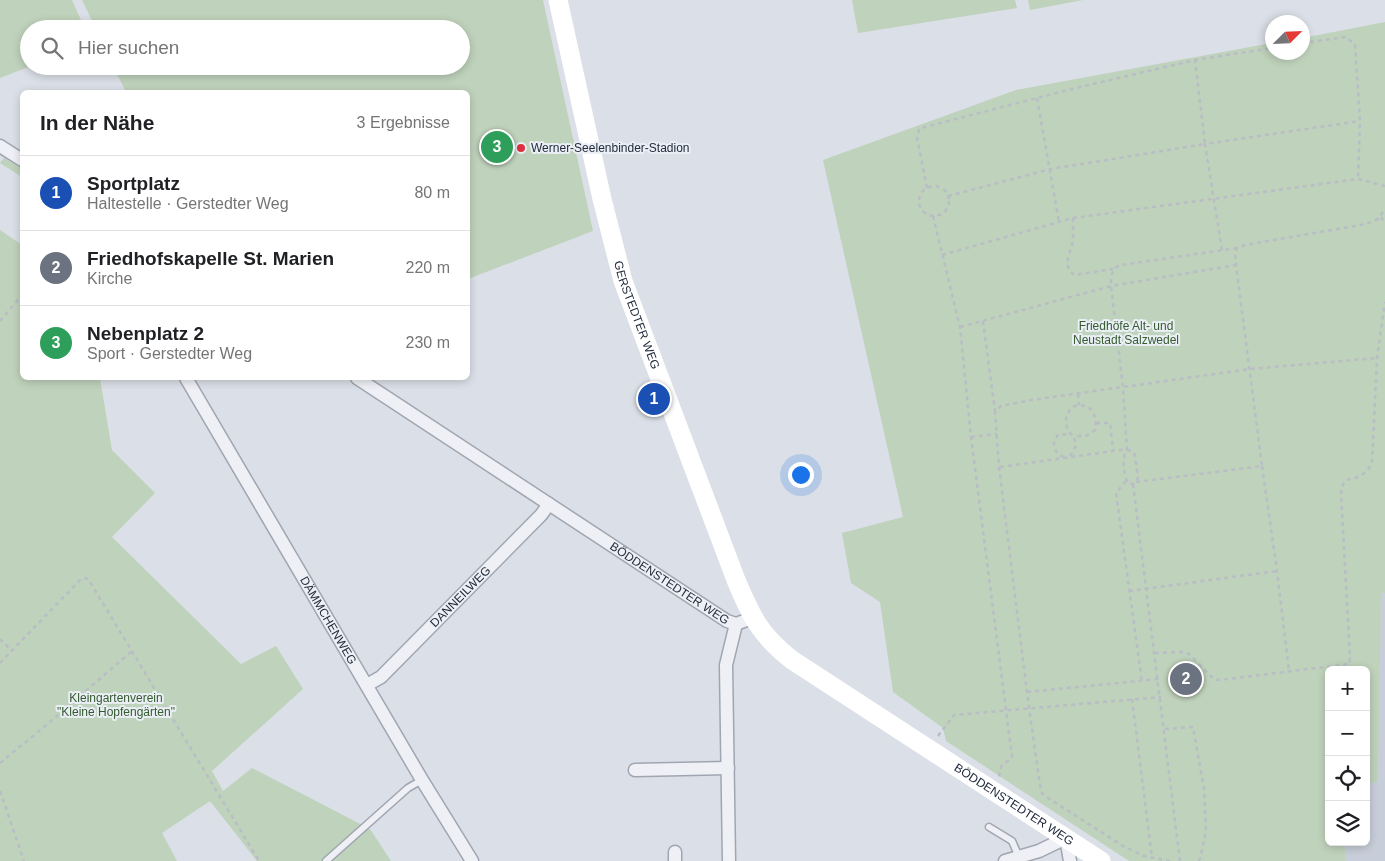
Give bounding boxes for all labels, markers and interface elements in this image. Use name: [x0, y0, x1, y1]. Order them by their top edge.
north arrow: [1265, 15, 1310, 60]
search box: [20, 20, 470, 75]
icon: search: [38, 34, 66, 62]
text: Hier suchen: [78, 37, 179, 58]
text: In der Nähe: [40, 111, 154, 134]
text: 3 Ergebnisse: [357, 114, 450, 131]
pin: 3: [481, 128, 513, 166]
place label: Werner-Seelenbinder-Stadion: [531, 141, 690, 155]
marker: Werner-Seelenbinder-Stadion: [515, 142, 527, 154]
text: Sportplatz: [87, 173, 180, 194]
text: 1: [52, 184, 60, 201]
text: 80 m: [414, 184, 450, 201]
text: Haltestelle · Gerstedter Weg: [87, 195, 289, 212]
text: Friedhofskapelle St. Marien: [87, 248, 334, 269]
text: 2: [52, 259, 60, 276]
text: 220 m: [406, 259, 450, 276]
street label: GERSTEDTER WEG: [611, 259, 663, 371]
text: Kirche: [87, 270, 132, 287]
park label: Friedhöfe Alt- und Neustadt Salzwedel: [1073, 319, 1179, 347]
text: Nebenplatz 2: [87, 323, 204, 344]
text: 3: [52, 334, 60, 351]
text: 230 m: [406, 334, 450, 351]
text: Sport · Gerstedter Weg: [87, 345, 252, 362]
pin: 1: [638, 380, 670, 418]
your location: [788, 462, 814, 488]
street label: BÖDDENSTEDTER WEG: [607, 539, 732, 627]
street label: DANNEILWEG: [427, 563, 493, 630]
street label: DÄMMCHENWEG: [297, 574, 359, 667]
pin: 2: [1170, 660, 1202, 698]
map controls: [1325, 666, 1370, 846]
button: +: [1325, 666, 1370, 711]
park label: Kleingartenverein "Kleine Hopfengärten": [57, 691, 175, 719]
button: −: [1325, 711, 1370, 756]
button: locate: [1325, 756, 1370, 801]
street label: BÖDDENSTEDTER WEG: [952, 760, 1076, 848]
button: layers: [1325, 801, 1370, 846]

